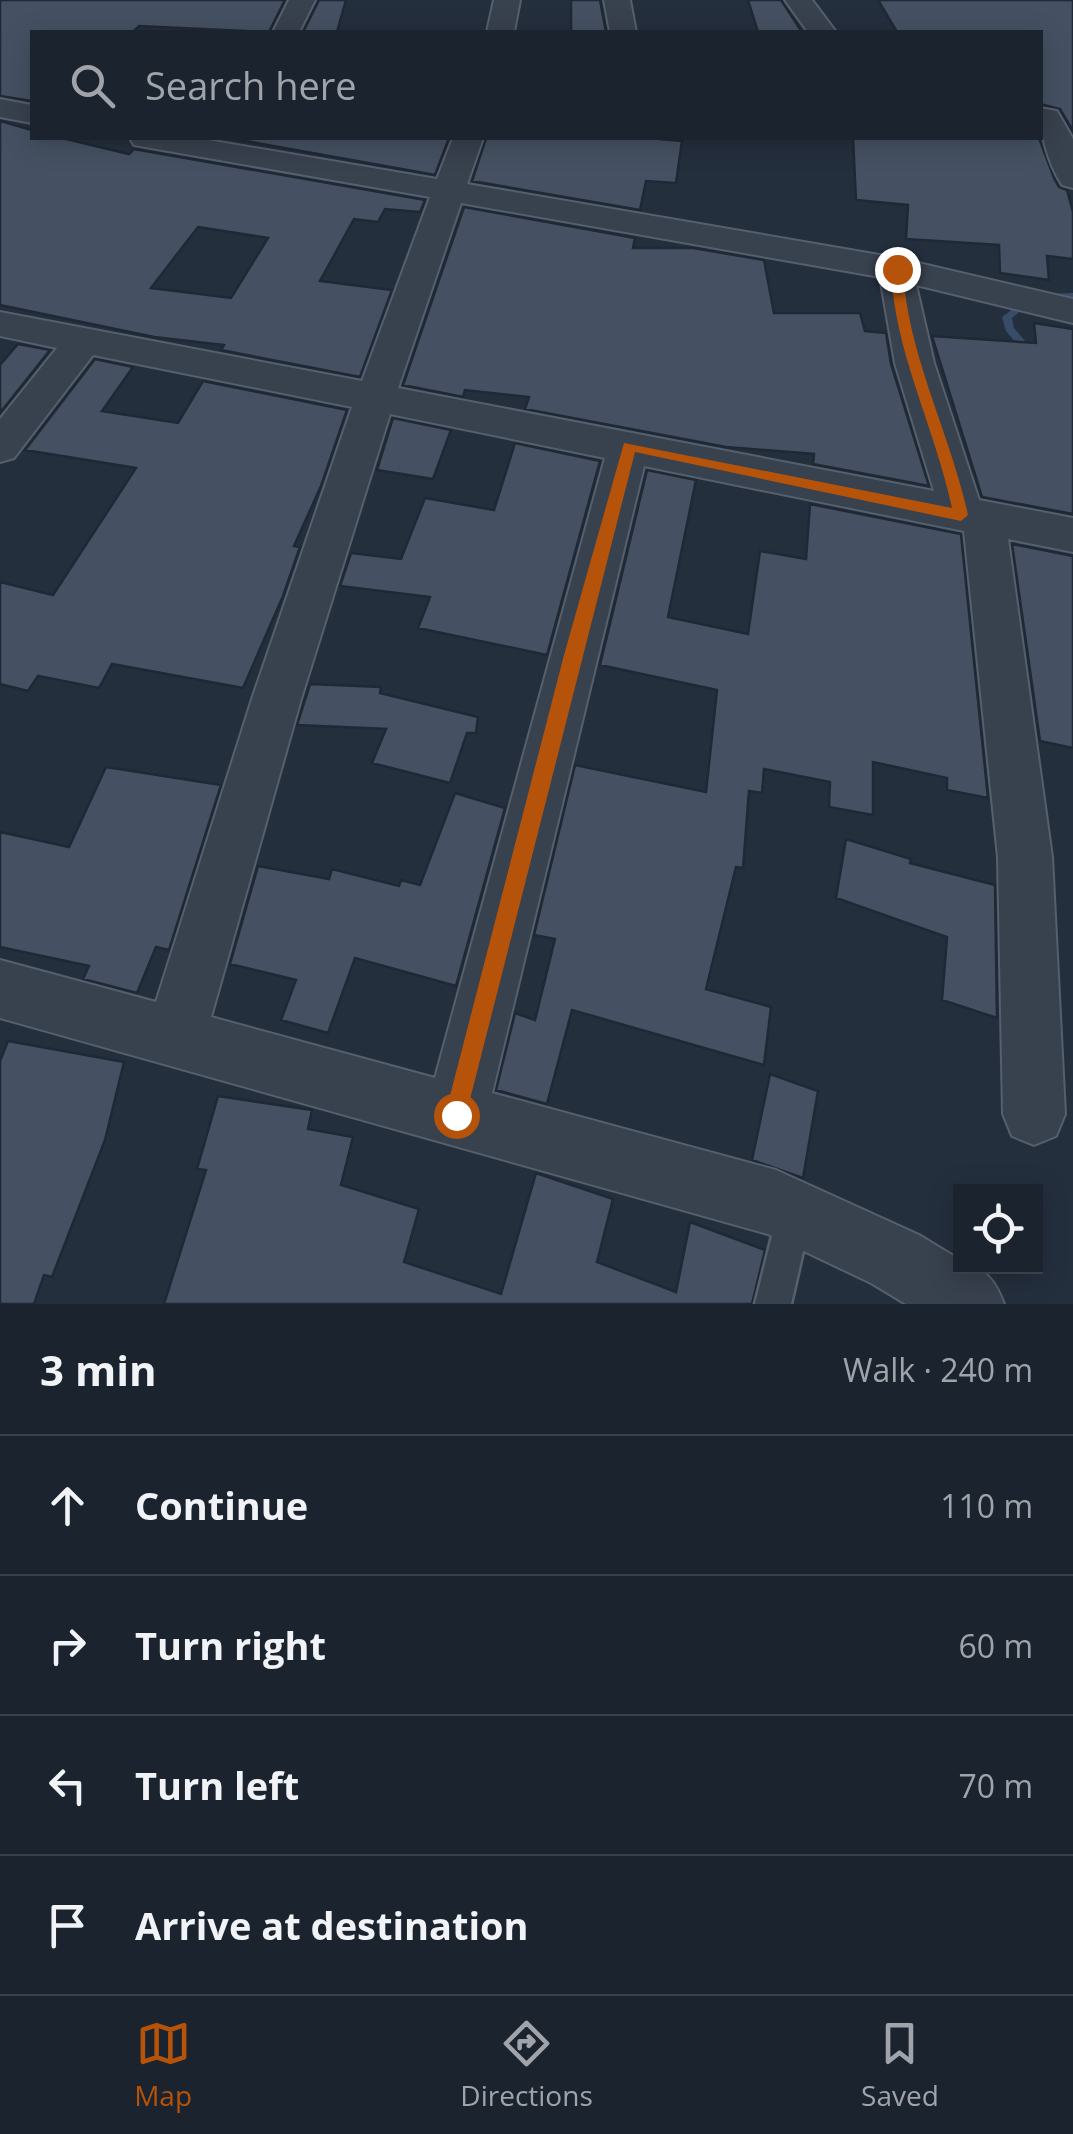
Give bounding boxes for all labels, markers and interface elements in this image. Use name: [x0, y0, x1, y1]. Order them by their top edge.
search box: [30, 30, 1043, 140]
icon: search: [65, 58, 120, 113]
text: Search here: [145, 59, 357, 111]
route end: [875, 247, 921, 293]
route start: [434, 1093, 480, 1139]
map controls: [953, 1184, 1043, 1274]
button: locate: [953, 1184, 1043, 1274]
text: 3 min: [40, 1341, 157, 1398]
text: Walk · 240 m: [843, 1348, 1033, 1391]
icon: ahead: [40, 1478, 95, 1533]
text: Continue: [135, 1479, 308, 1531]
text: 110 m: [940, 1484, 1033, 1527]
icon: right: [40, 1618, 95, 1673]
text: Turn right: [135, 1619, 326, 1671]
text: 60 m: [958, 1624, 1033, 1667]
icon: left: [40, 1758, 95, 1813]
text: Turn left: [135, 1759, 299, 1811]
text: 70 m: [958, 1764, 1033, 1807]
icon: arrive: [40, 1898, 95, 1953]
text: Arrive at destination: [135, 1899, 529, 1951]
tab: Map: [134, 2016, 192, 2114]
tab: Directions: [460, 2016, 593, 2114]
tab: Saved: [861, 2016, 939, 2114]

